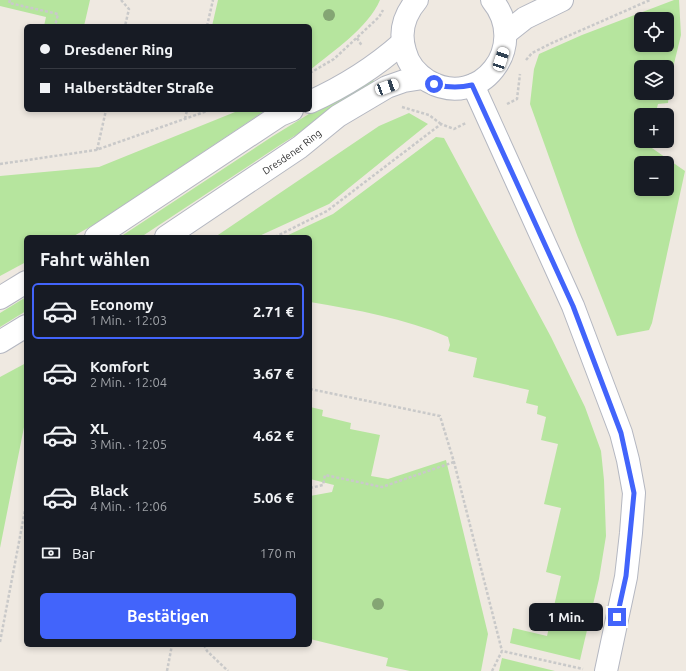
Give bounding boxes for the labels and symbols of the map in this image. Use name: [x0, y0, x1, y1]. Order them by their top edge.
car: [492, 46, 510, 72]
route start: [425, 75, 443, 93]
car: [374, 77, 400, 97]
street label: Dresdener Ring: [261, 127, 323, 177]
callout: 1 Min.: [529, 603, 603, 631]
route end: [608, 608, 626, 626]

